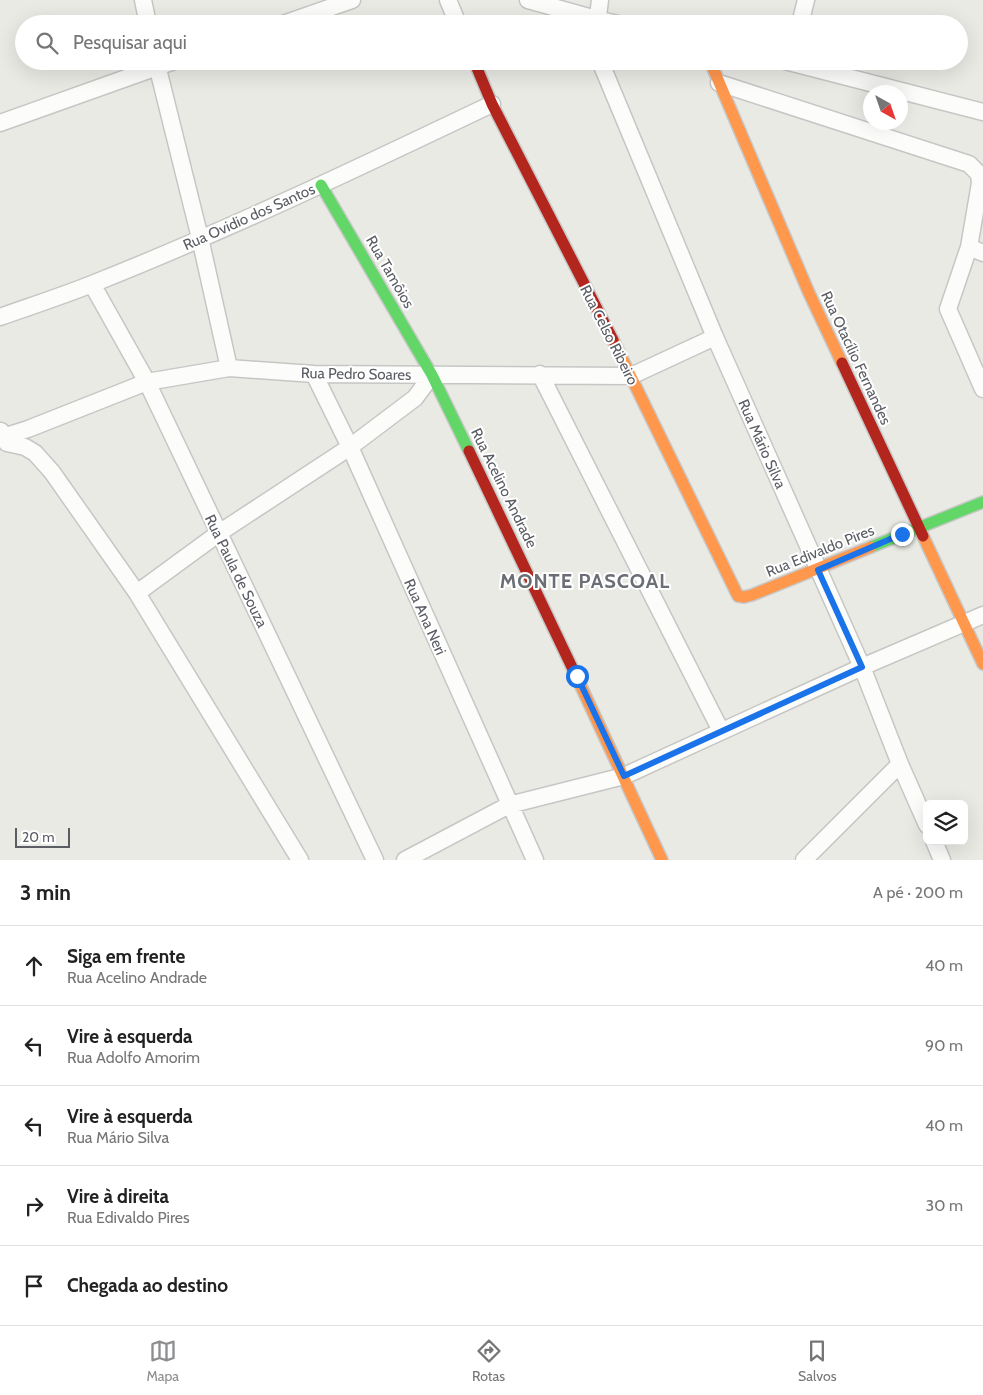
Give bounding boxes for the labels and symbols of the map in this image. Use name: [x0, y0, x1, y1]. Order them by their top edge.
north arrow: [863, 85, 908, 130]
street label: Rua Ovidio dos Santos: [180, 180, 318, 254]
street label: Rua Tamôios: [362, 233, 418, 311]
street label: Rua Celso Ribeiro: [576, 282, 642, 388]
street label: Rua Otacílio Fernandes: [817, 288, 895, 428]
street label: Rua Pedro Soares: [301, 364, 411, 384]
street label: Rua Mário Silva: [734, 397, 790, 492]
street label: Rua Acelino Andrade: [467, 425, 541, 551]
street label: Rua Paula de Souza: [201, 512, 271, 631]
street label: Rua Edivaldo Pires: [763, 521, 877, 581]
route end: [891, 523, 914, 546]
district label: MONTE PASCOAL: [500, 569, 670, 593]
street label: Rua Ana Neri: [400, 576, 450, 658]
route start: [566, 665, 589, 688]
scale bar: [15, 825, 70, 848]

